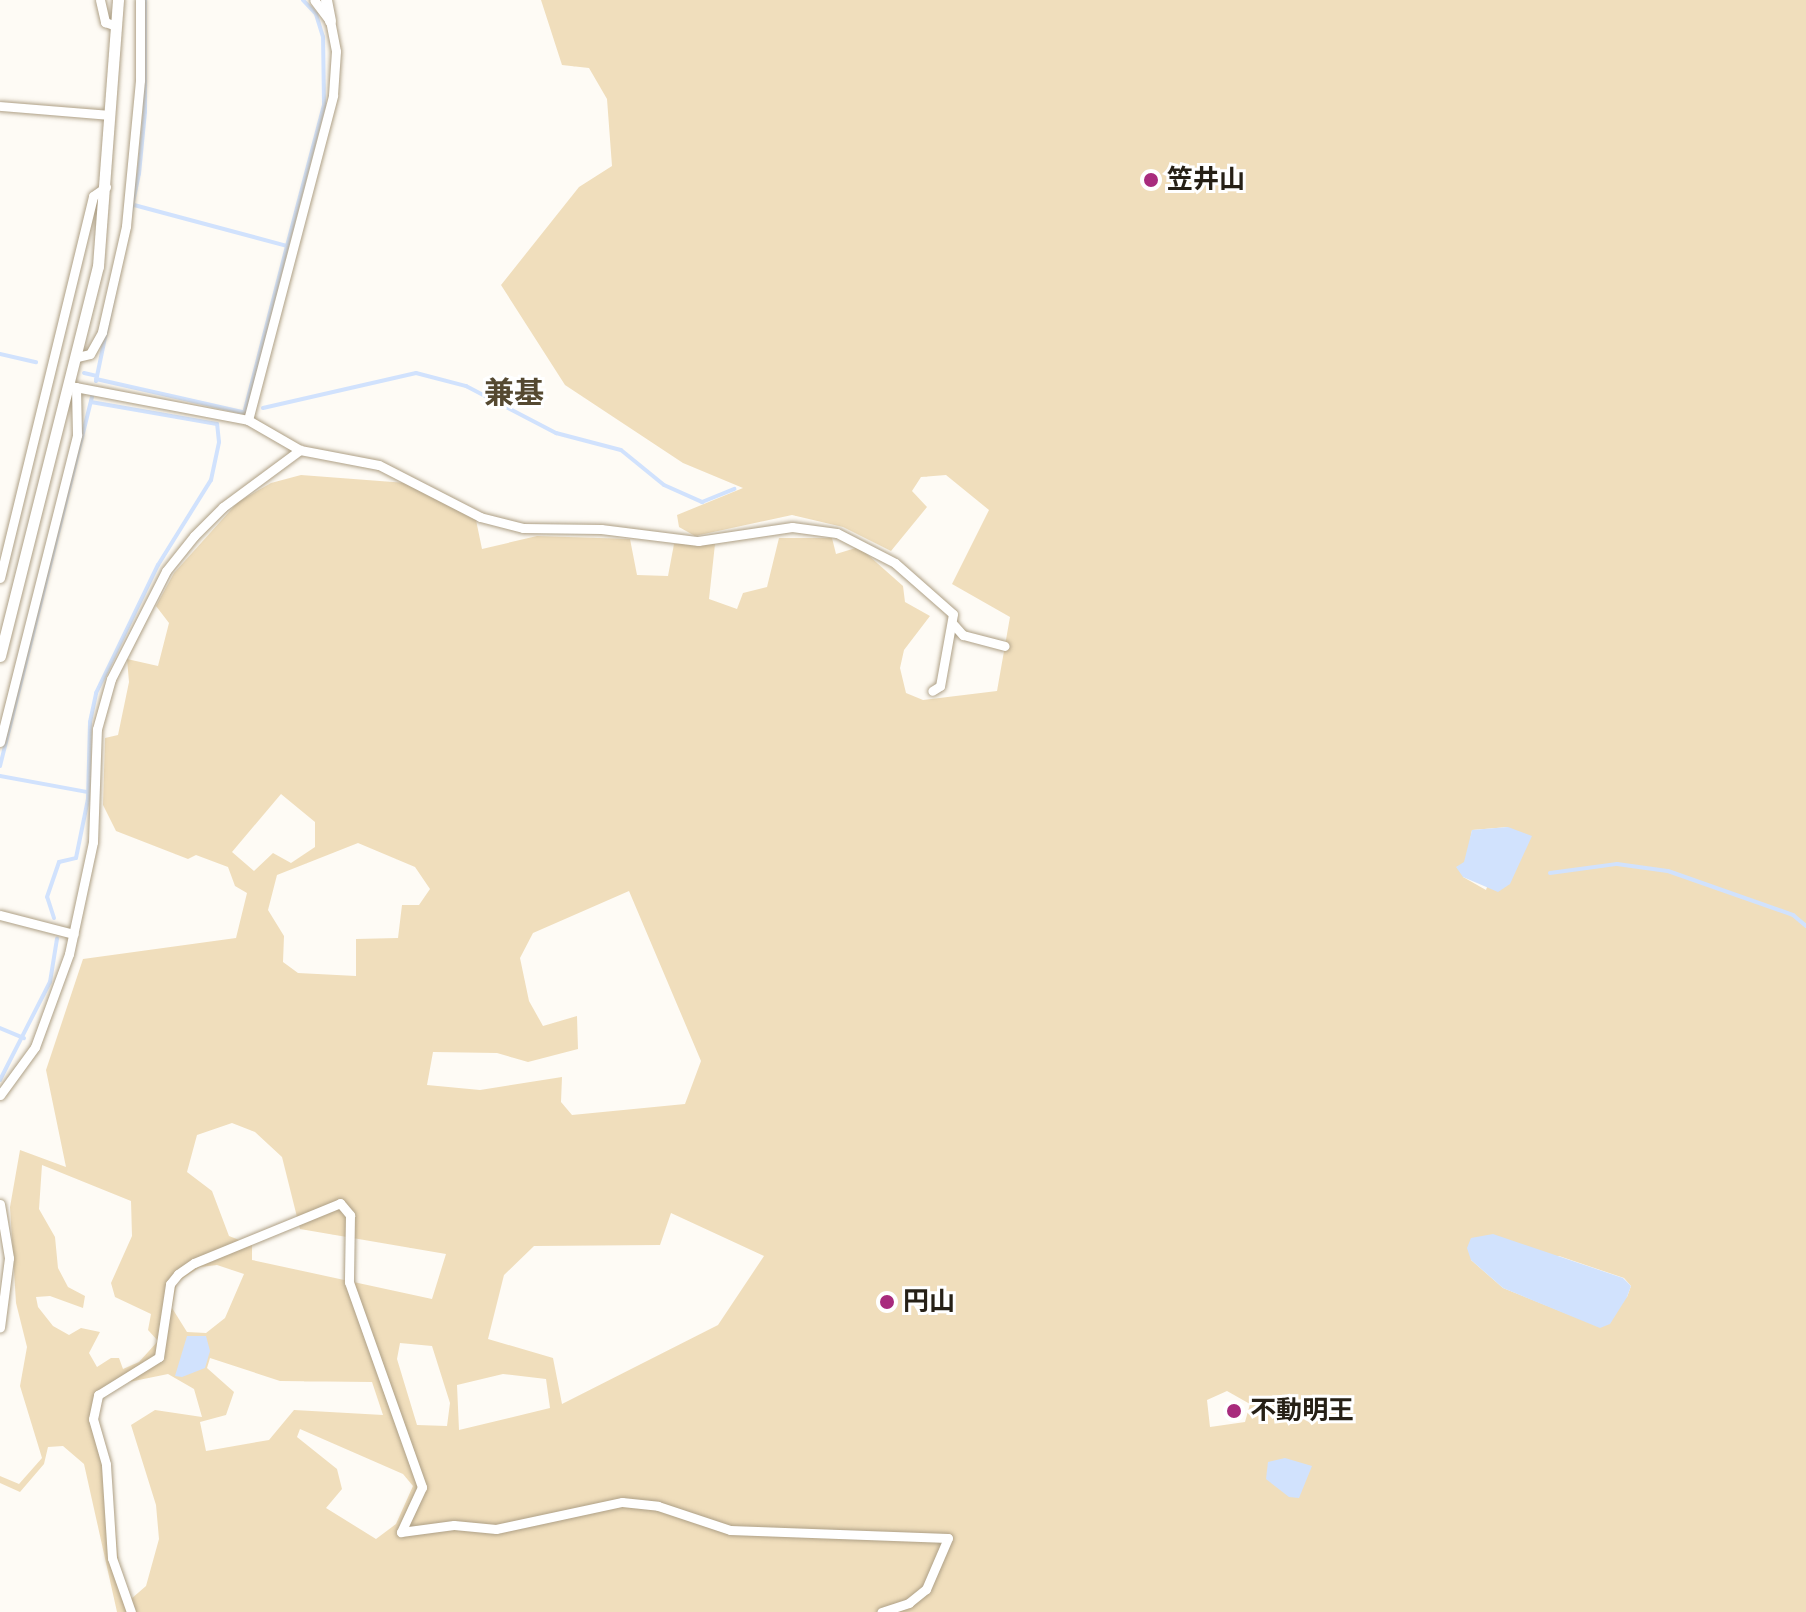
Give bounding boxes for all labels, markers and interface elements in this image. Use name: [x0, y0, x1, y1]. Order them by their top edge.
place label: 笠井山: [1167, 164, 1245, 196]
marker: 笠井山: [1142, 171, 1160, 189]
district label: 兼基: [484, 374, 544, 410]
place label: 円山: [903, 1286, 955, 1318]
marker: 円山: [878, 1293, 896, 1311]
place label: 不動明王: [1250, 1395, 1354, 1427]
marker: 不動明王: [1225, 1402, 1243, 1420]

